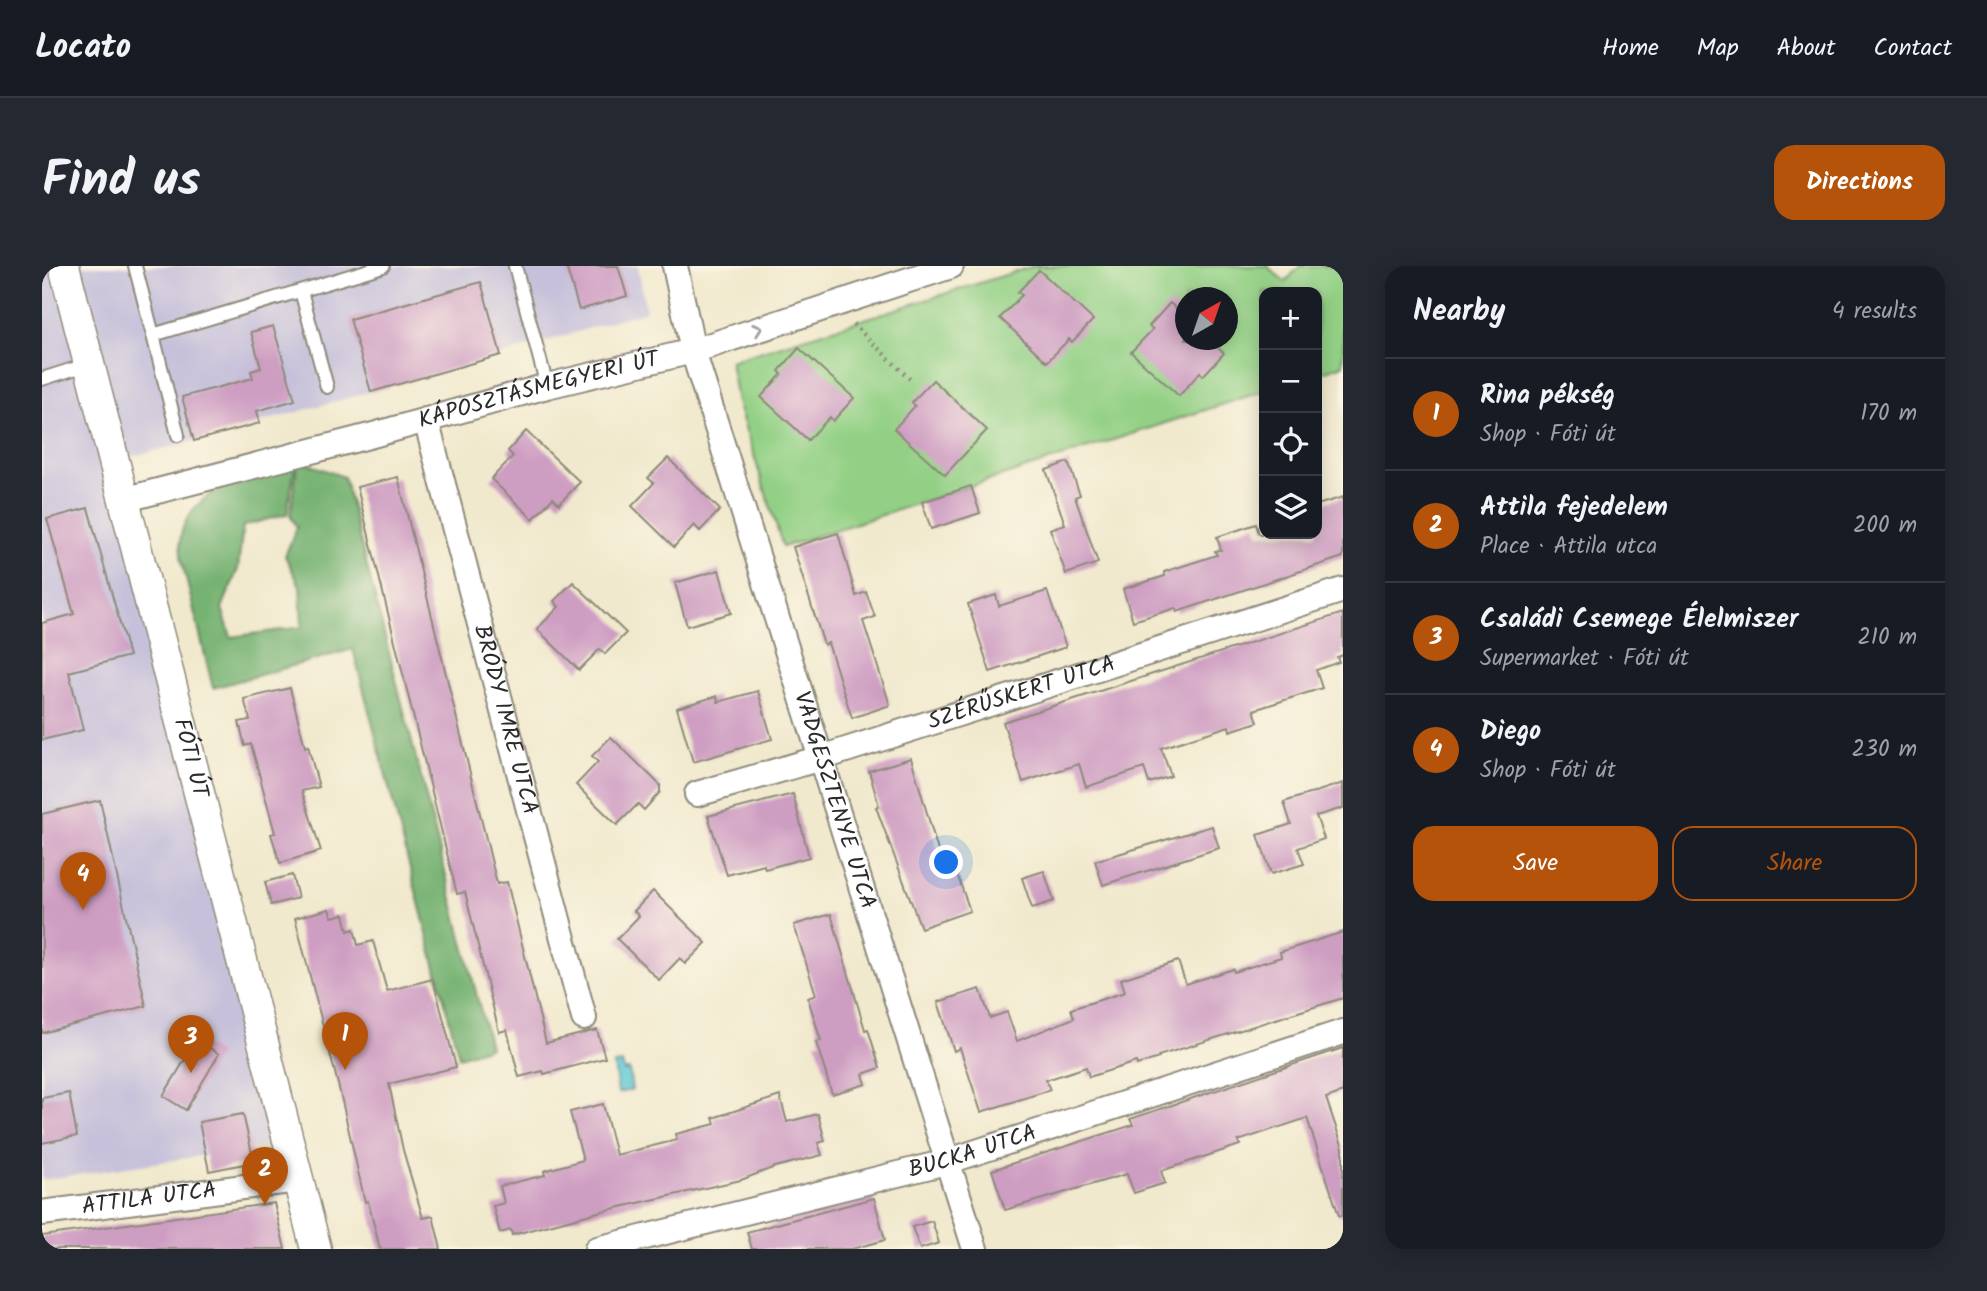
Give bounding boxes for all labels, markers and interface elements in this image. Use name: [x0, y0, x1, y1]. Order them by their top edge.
text: Locato: [35, 22, 131, 75]
text: Home: [1602, 29, 1659, 68]
text: Map: [1697, 29, 1739, 68]
text: About: [1777, 29, 1835, 68]
text: Contact: [1873, 29, 1952, 68]
text: Find us: [42, 143, 200, 221]
button: Directions: [1774, 145, 1945, 220]
north arrow: [1175, 287, 1238, 350]
map controls: [1259, 287, 1322, 539]
button: +: [1259, 287, 1322, 350]
text: Nearby: [1413, 288, 1505, 336]
text: 4 results: [1832, 294, 1917, 330]
one-way arrow: [751, 323, 763, 337]
street label: KÁPOSZTÁSMEGYERI ÚT: [414, 341, 664, 439]
button: −: [1259, 350, 1322, 413]
text: Rina pékség: [1480, 375, 1615, 417]
text: 1: [1433, 396, 1439, 432]
text: 170 m: [1860, 396, 1917, 432]
button: locate: [1259, 413, 1322, 476]
text: Shop · Fóti út: [1480, 417, 1616, 453]
button: layers: [1259, 476, 1322, 539]
text: Attila fejedelem: [1480, 487, 1668, 529]
text: 2: [1429, 508, 1443, 544]
text: 200 m: [1853, 508, 1917, 544]
text: Place · Attila utca: [1480, 529, 1657, 565]
text: Családi Csemege Élelmiszer: [1480, 599, 1798, 641]
text: 3: [1430, 620, 1442, 656]
text: 210 m: [1857, 620, 1917, 656]
street label: BRÓDY IMRE UTCA: [463, 621, 547, 818]
text: Supermarket · Fóti út: [1480, 641, 1689, 677]
street label: SZÉRŰSKERT UTCA: [923, 646, 1120, 740]
street label: VADGESZTENYE UTCA: [783, 687, 885, 914]
text: Diego: [1480, 711, 1541, 753]
street label: FÓTI ÚT: [163, 714, 218, 803]
text: 4: [1430, 732, 1442, 768]
text: 230 m: [1851, 732, 1917, 768]
text: Shop · Fóti út: [1480, 753, 1616, 789]
button: Save: [1413, 826, 1658, 901]
button: Share: [1672, 826, 1917, 901]
your location: [929, 845, 963, 879]
pin: 4: [60, 852, 106, 910]
pin: 1: [322, 1012, 368, 1070]
pin: 3: [168, 1015, 214, 1073]
street label: BUCKA UTCA: [905, 1115, 1042, 1189]
pin: 2: [242, 1147, 288, 1205]
street label: ATTILA UTCA: [80, 1173, 219, 1226]

